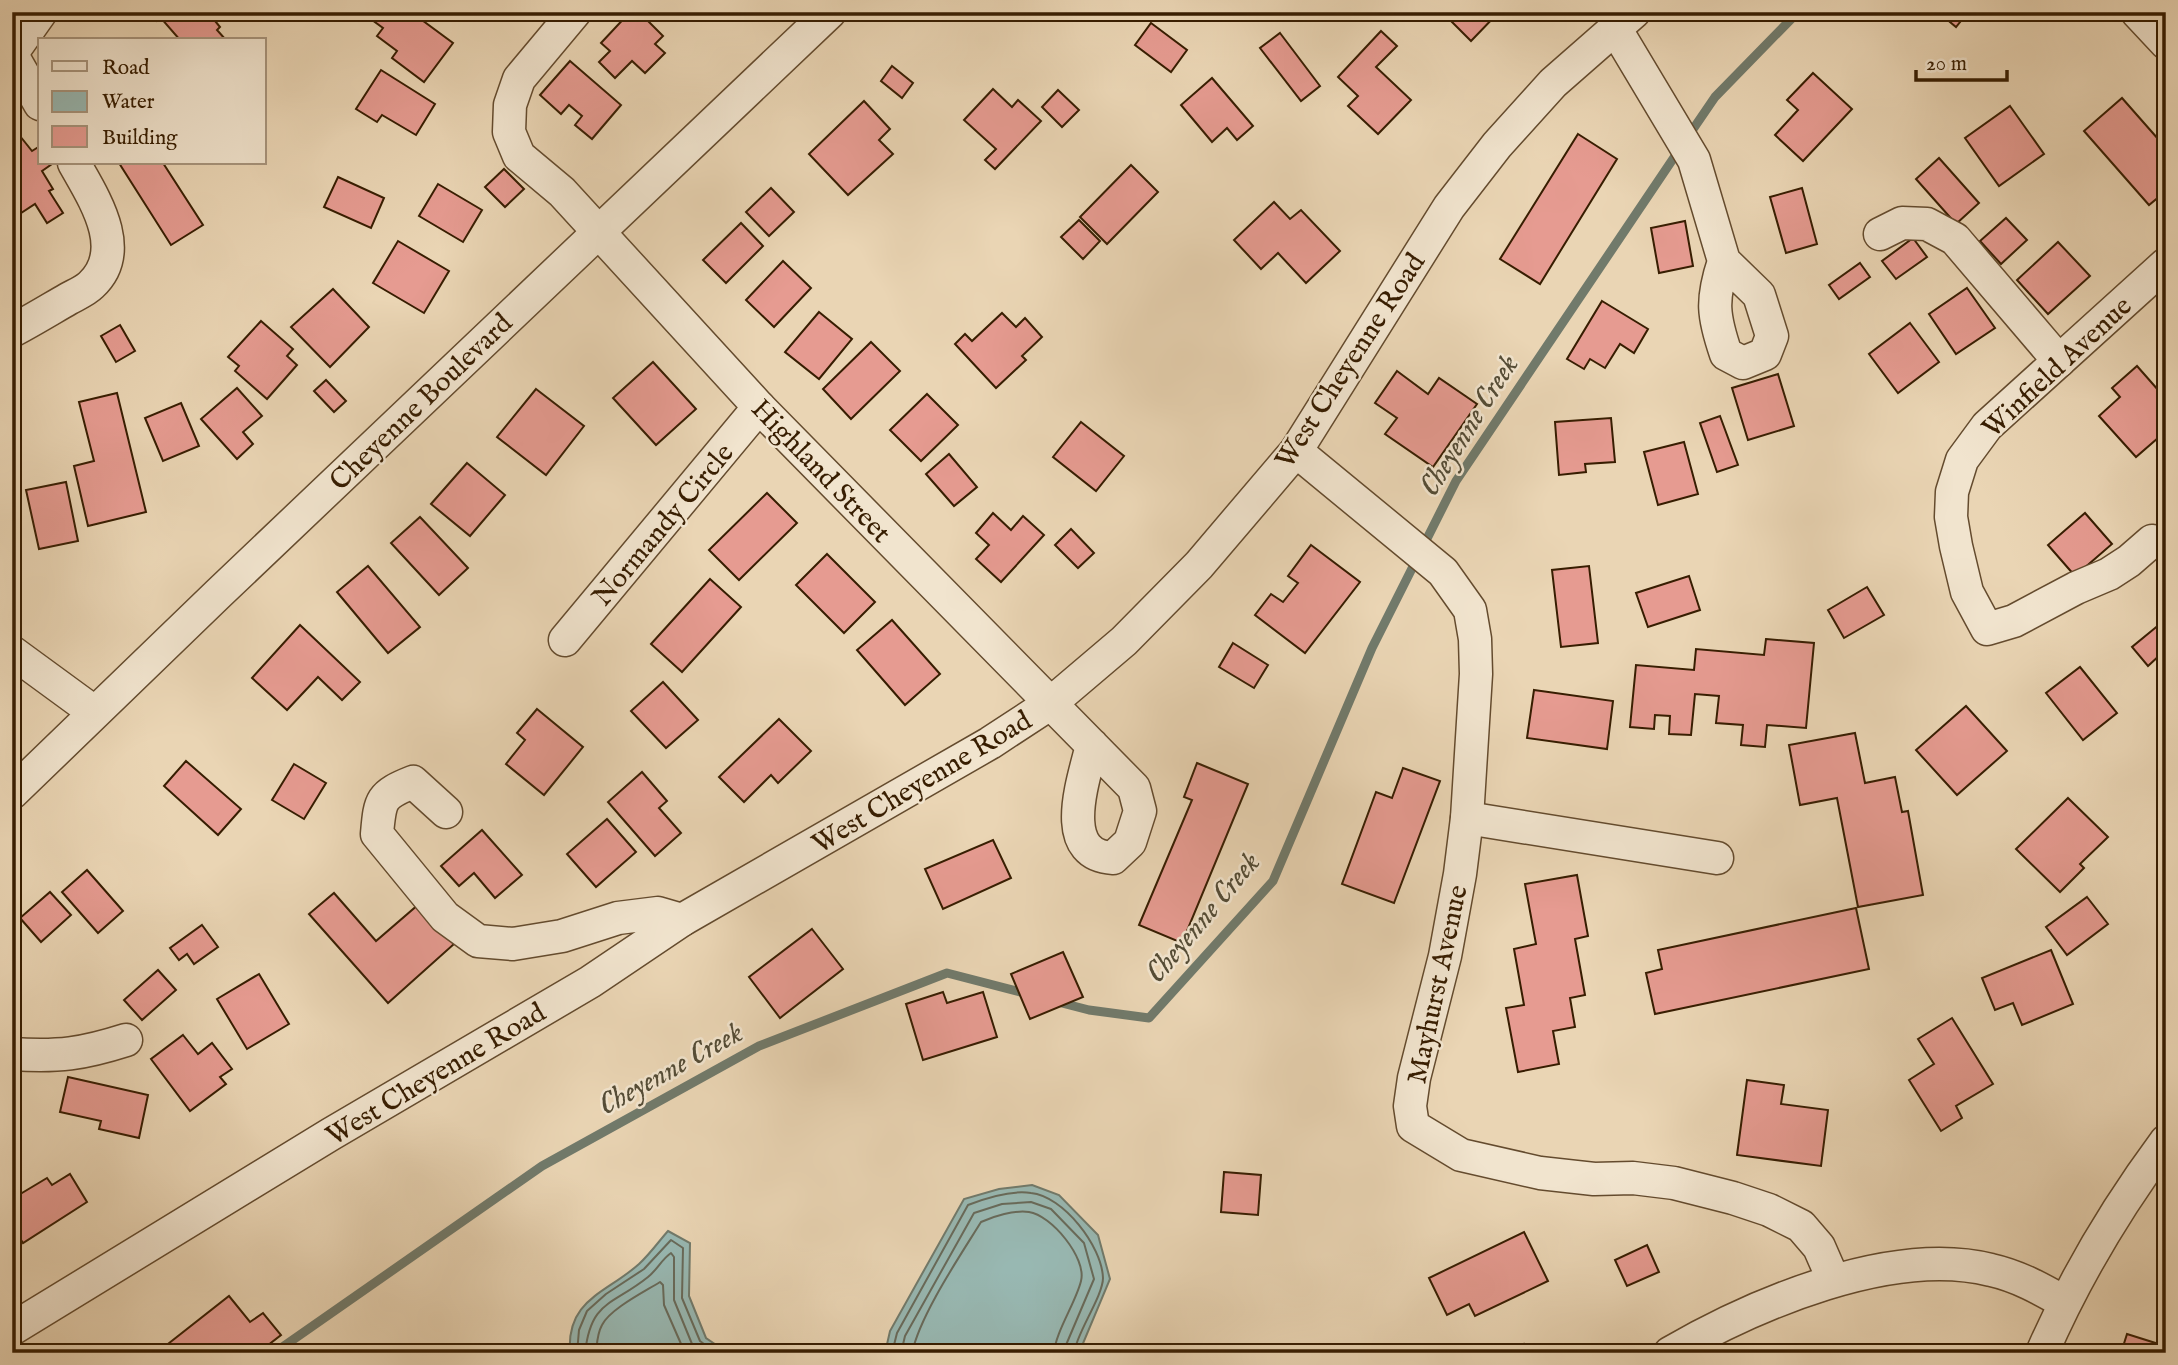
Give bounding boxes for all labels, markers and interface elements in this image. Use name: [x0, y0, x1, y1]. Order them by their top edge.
legend: [38, 38, 266, 164]
scale bar: [1916, 38, 2007, 82]
text: 20 m: [1926, 51, 1967, 78]
text: Road: [102, 55, 150, 82]
text: Water: [102, 89, 155, 116]
text: Building: [102, 125, 178, 152]
street label: West Cheyenne Road: [1268, 247, 1434, 476]
street label: Winfield Avenue: [1975, 289, 2140, 446]
street label: Cheyenne Boulevard: [323, 307, 521, 499]
water label: Cheyenne Creek: [1411, 348, 1528, 504]
street label: Highland Street: [743, 392, 898, 551]
street label: Normandy Circle: [586, 437, 742, 614]
street label: West Cheyenne Road: [806, 704, 1038, 862]
water label: Cheyenne Creek: [1138, 845, 1269, 992]
street label: Mayhurst Avenue: [1400, 882, 1477, 1087]
street label: West Cheyenne Road: [320, 996, 552, 1154]
water label: Cheyenne Creek: [592, 1014, 750, 1125]

